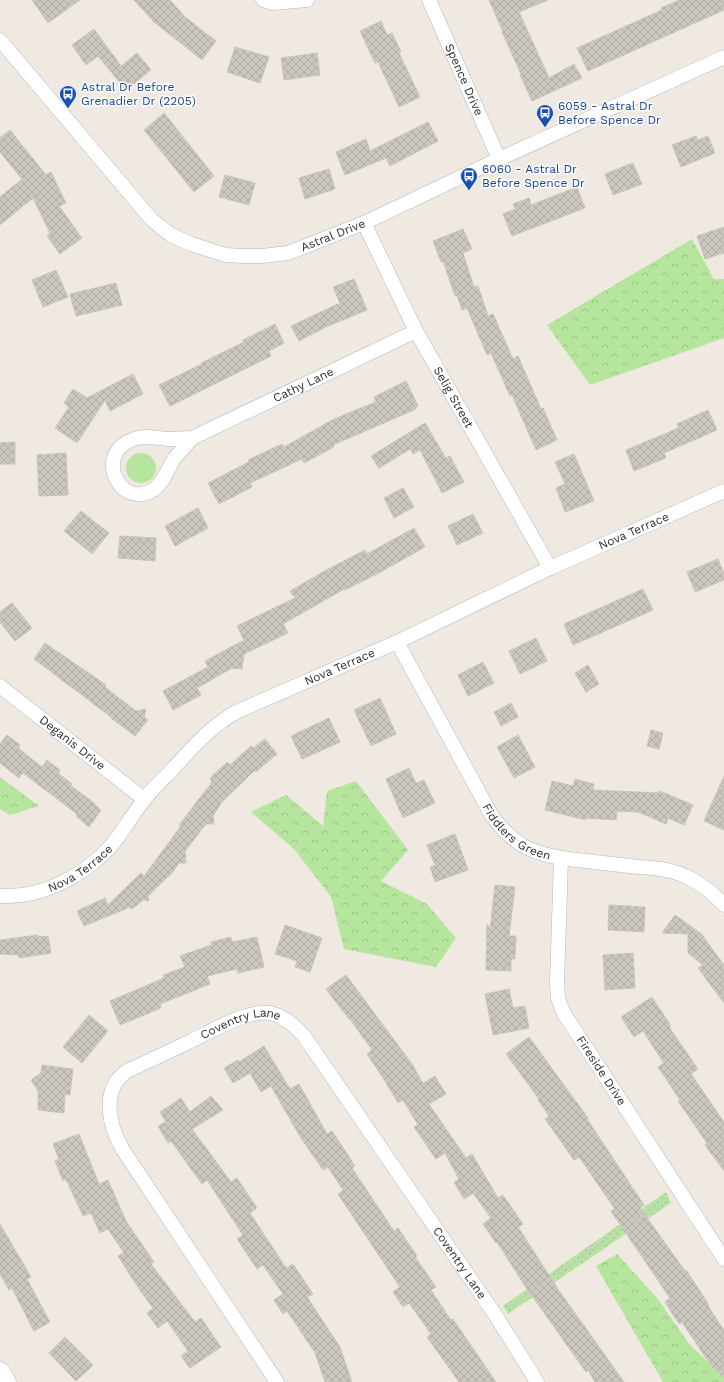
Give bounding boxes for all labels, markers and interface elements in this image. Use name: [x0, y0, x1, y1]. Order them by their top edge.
street label: Spence Drive: [442, 41, 486, 118]
place label: Astral Dr Before Grenadier Dr (2205): [81, 80, 196, 108]
bus stop icon: Astral Dr Before Grenadier Dr (2205): [58, 84, 78, 109]
place label: 6059 - Astral Dr Before Spence Dr: [558, 99, 661, 127]
bus stop icon: 6059 - Astral Dr Before Spence Dr: [535, 103, 555, 128]
place label: 6060 - Astral Dr Before Spence Dr: [482, 162, 585, 190]
bus stop icon: 6060 - Astral Dr Before Spence Dr: [459, 166, 479, 191]
street label: Astral Drive: [299, 216, 367, 254]
street label: Cathy Lane: [271, 364, 336, 405]
street label: Selig Street: [431, 364, 476, 430]
street label: Nova Terrace: [596, 509, 671, 553]
street label: Nova Terrace: [302, 645, 377, 688]
street label: Deganis Drive: [37, 713, 108, 773]
street label: Fiddlers Green: [480, 801, 552, 863]
street label: Nova Terrace: [46, 842, 115, 895]
street label: Coventry Lane: [198, 1006, 283, 1042]
street label: Fireside Drive: [573, 1033, 629, 1108]
street label: Coventry Lane: [430, 1224, 489, 1302]

